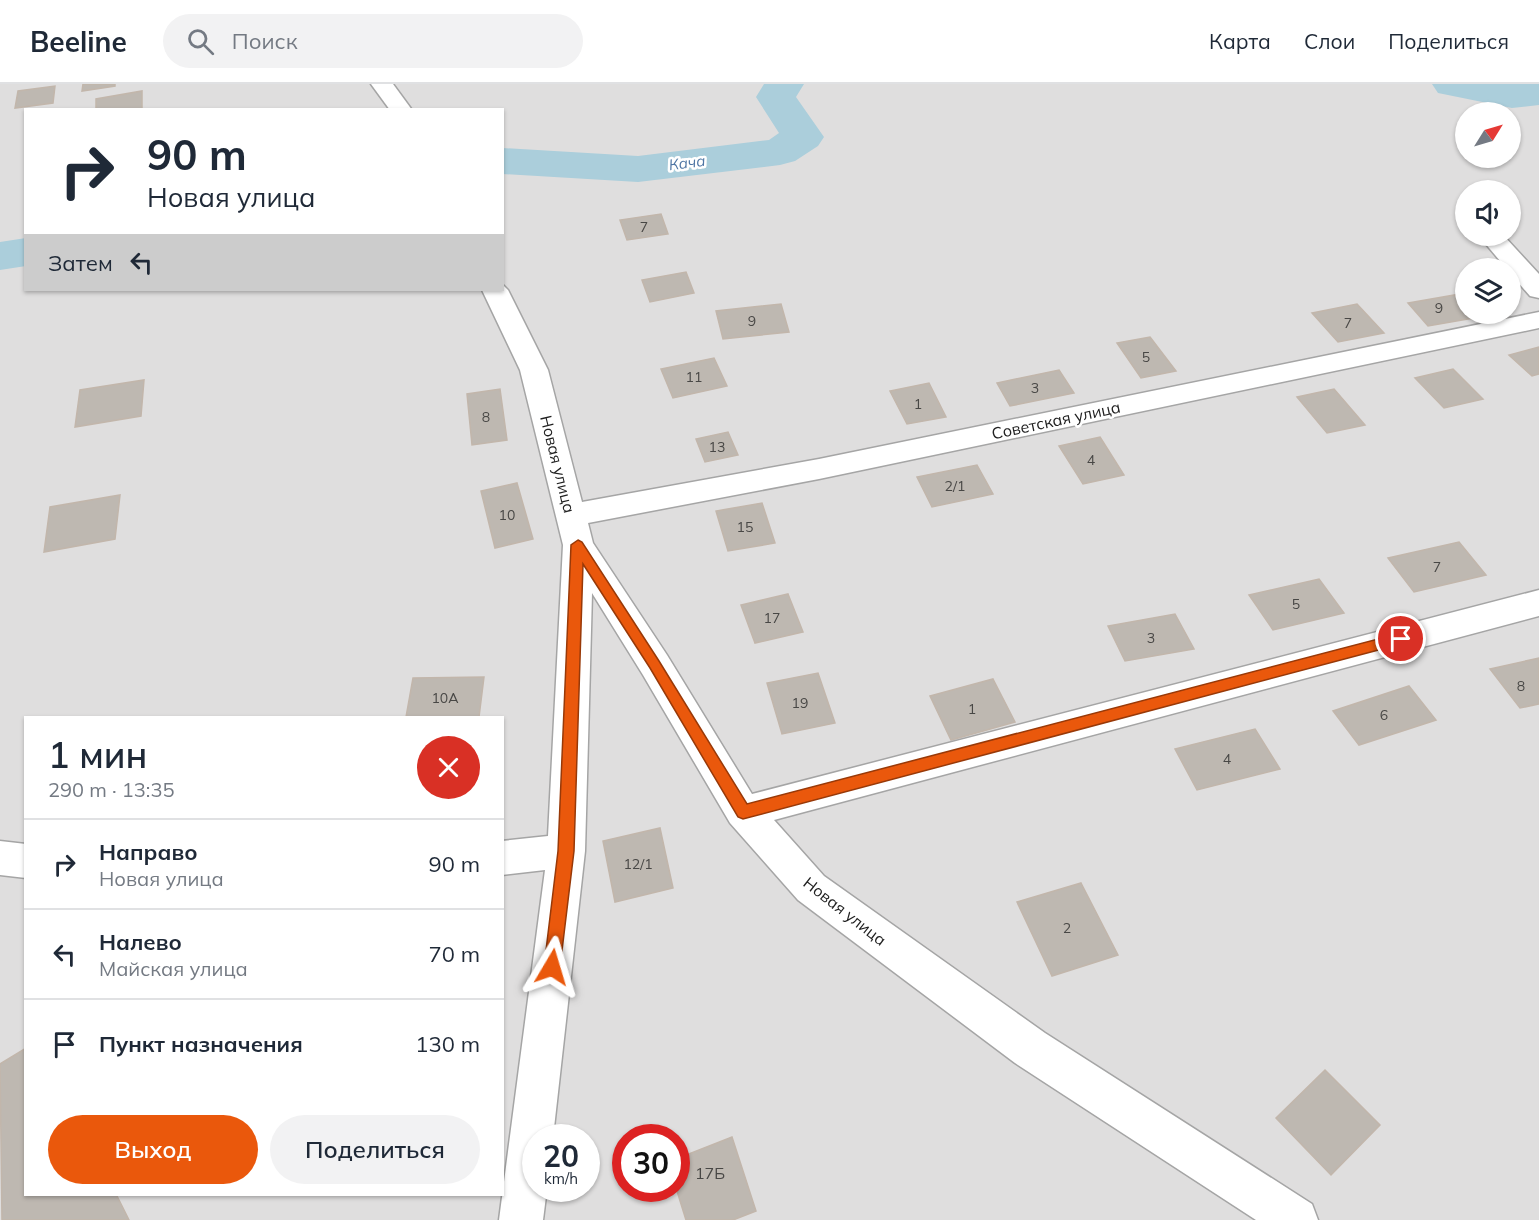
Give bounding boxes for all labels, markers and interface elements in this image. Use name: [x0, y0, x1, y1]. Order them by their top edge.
search box: [163, 14, 583, 68]
text: Beeline: [30, 24, 127, 59]
icon: search: [184, 25, 217, 58]
text: Поиск: [232, 27, 298, 55]
text: Карта: [1209, 28, 1271, 54]
text: Слои: [1304, 28, 1355, 54]
text: Поделиться: [1388, 28, 1509, 54]
north arrow: [1455, 102, 1521, 168]
map controls: [1455, 102, 1521, 324]
text: 90 m: [147, 128, 247, 181]
icon: right: [48, 132, 126, 210]
water label: Кача: [668, 151, 706, 174]
text: Новая улица: [147, 180, 315, 214]
button: sound: [1455, 180, 1521, 246]
house number: 7: [640, 218, 648, 236]
icon: left: [125, 246, 158, 279]
text: Затем: [48, 249, 113, 277]
button: layers: [1455, 258, 1521, 324]
house number: 9: [1435, 299, 1443, 317]
house number: 9: [748, 312, 756, 330]
house number: 7: [1344, 314, 1352, 332]
house number: 5: [1142, 348, 1150, 366]
house number: 11: [686, 368, 702, 386]
house number: 3: [1031, 379, 1039, 397]
house number: 1: [914, 395, 922, 413]
street label: Советская улица: [990, 397, 1122, 443]
house number: 8: [482, 408, 490, 426]
street label: Новая улица: [536, 413, 580, 515]
house number: 13: [709, 438, 725, 456]
house number: 4: [1087, 451, 1096, 469]
house number: 2/1: [945, 477, 965, 495]
house number: 10: [499, 506, 515, 524]
house number: 15: [737, 518, 753, 536]
house number: 7: [1433, 558, 1441, 576]
house number: 5: [1292, 595, 1300, 613]
house number: 17: [764, 609, 780, 627]
pin: [1375, 613, 1426, 664]
icon: arrive: [1384, 622, 1417, 655]
house number: 3: [1147, 629, 1155, 647]
house number: 8: [1517, 677, 1525, 695]
house number: 10А: [431, 689, 459, 707]
house number: 19: [792, 694, 808, 712]
house number: 1: [968, 700, 976, 718]
house number: 6: [1380, 706, 1388, 724]
text: 1 мин: [48, 732, 147, 777]
button: close: [417, 736, 480, 799]
house number: 4: [1223, 750, 1232, 768]
text: 290 m · 13:35: [48, 777, 174, 802]
text: Направо: [99, 838, 197, 866]
icon: right: [48, 848, 81, 881]
text: 90 m: [429, 850, 480, 878]
house number: 12/1: [623, 855, 653, 873]
text: Новая улица: [99, 866, 224, 891]
street label: Новая улица: [800, 872, 890, 950]
house number: 2: [1063, 919, 1071, 937]
text: Налево: [99, 928, 182, 956]
position arrow: [520, 935, 584, 999]
icon: left: [48, 938, 81, 971]
text: 70 m: [429, 940, 480, 968]
text: Майская улица: [99, 956, 248, 981]
icon: arrive: [48, 1028, 81, 1061]
text: Пункт назначения: [99, 1030, 303, 1058]
text: 130 m: [415, 1030, 480, 1058]
button: Выход: [48, 1115, 258, 1184]
button: Поделиться: [270, 1115, 480, 1184]
speed limit sign: 30: [612, 1124, 690, 1202]
text: 20: [543, 1137, 579, 1175]
house number: 17Б: [695, 1163, 725, 1183]
text: km/h: [544, 1169, 578, 1188]

